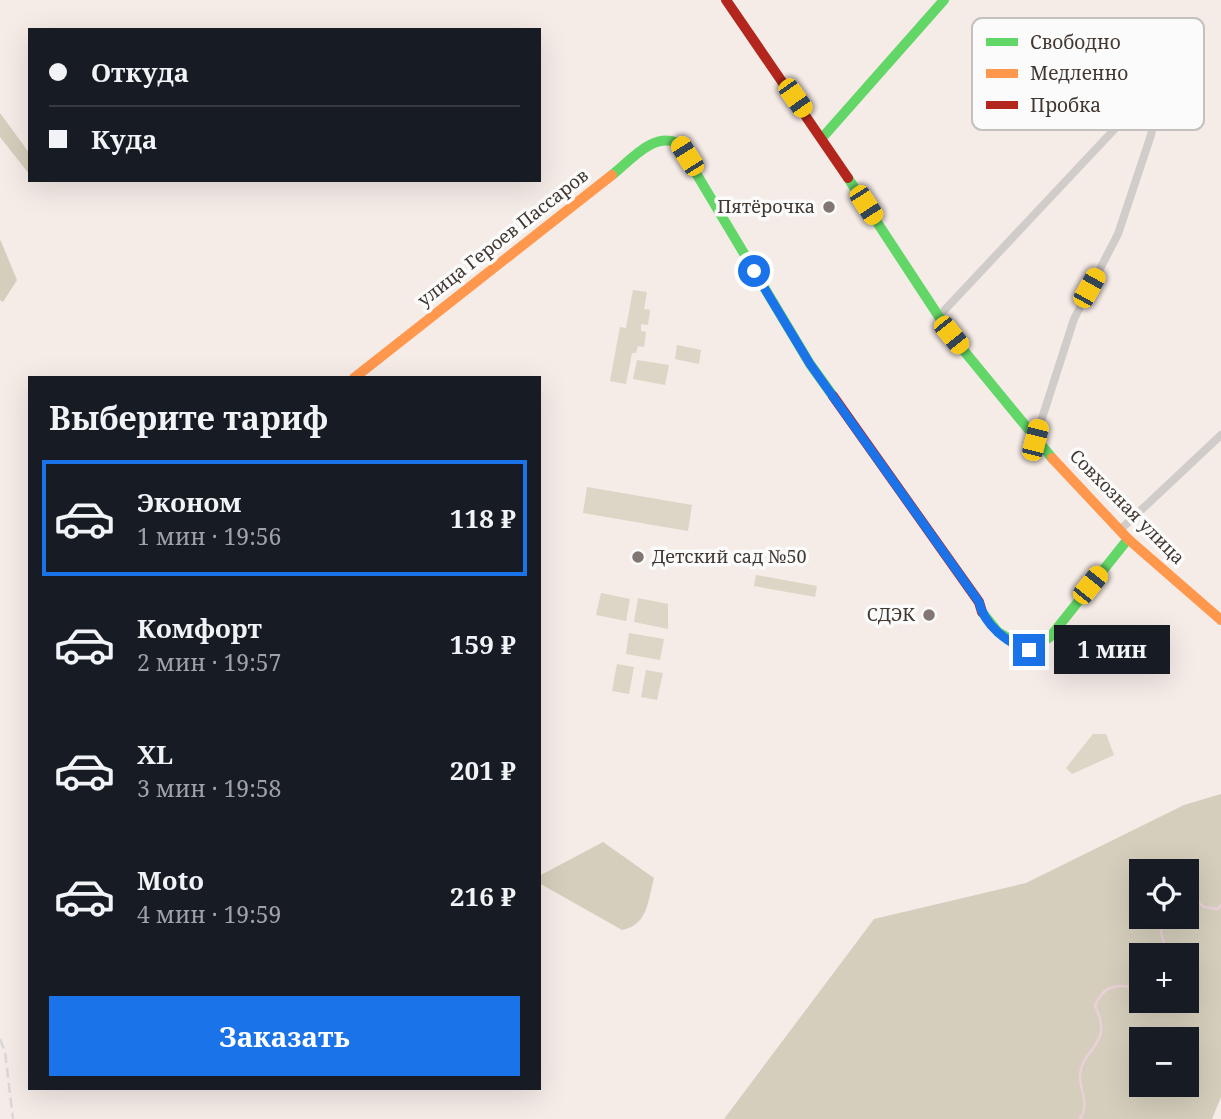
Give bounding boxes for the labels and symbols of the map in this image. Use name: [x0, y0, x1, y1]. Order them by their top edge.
legend: [972, 18, 1204, 130]
text: Свободно: [1030, 29, 1121, 55]
text: Медленно: [1030, 60, 1128, 86]
car: [775, 75, 816, 121]
text: Пробка: [1030, 92, 1101, 118]
car: [667, 133, 708, 179]
street label: улица Героев Пассаров: [412, 163, 593, 311]
car: [846, 182, 887, 228]
place label: Пятёрочка: [717, 194, 815, 218]
marker: Пятёрочка: [821, 199, 837, 215]
route start: [738, 255, 770, 287]
car: [1070, 265, 1109, 311]
car: [930, 312, 973, 358]
car: [1020, 417, 1051, 463]
street label: Совхозная улица: [1065, 444, 1190, 569]
place label: Детский сад №50: [652, 544, 807, 568]
marker: Детский сад №50: [630, 549, 646, 565]
car: [1069, 562, 1112, 608]
place label: СДЭК: [867, 602, 915, 626]
marker: СДЭК: [921, 607, 937, 623]
callout: 1 мин: [1054, 626, 1169, 674]
route end: [1013, 634, 1045, 666]

